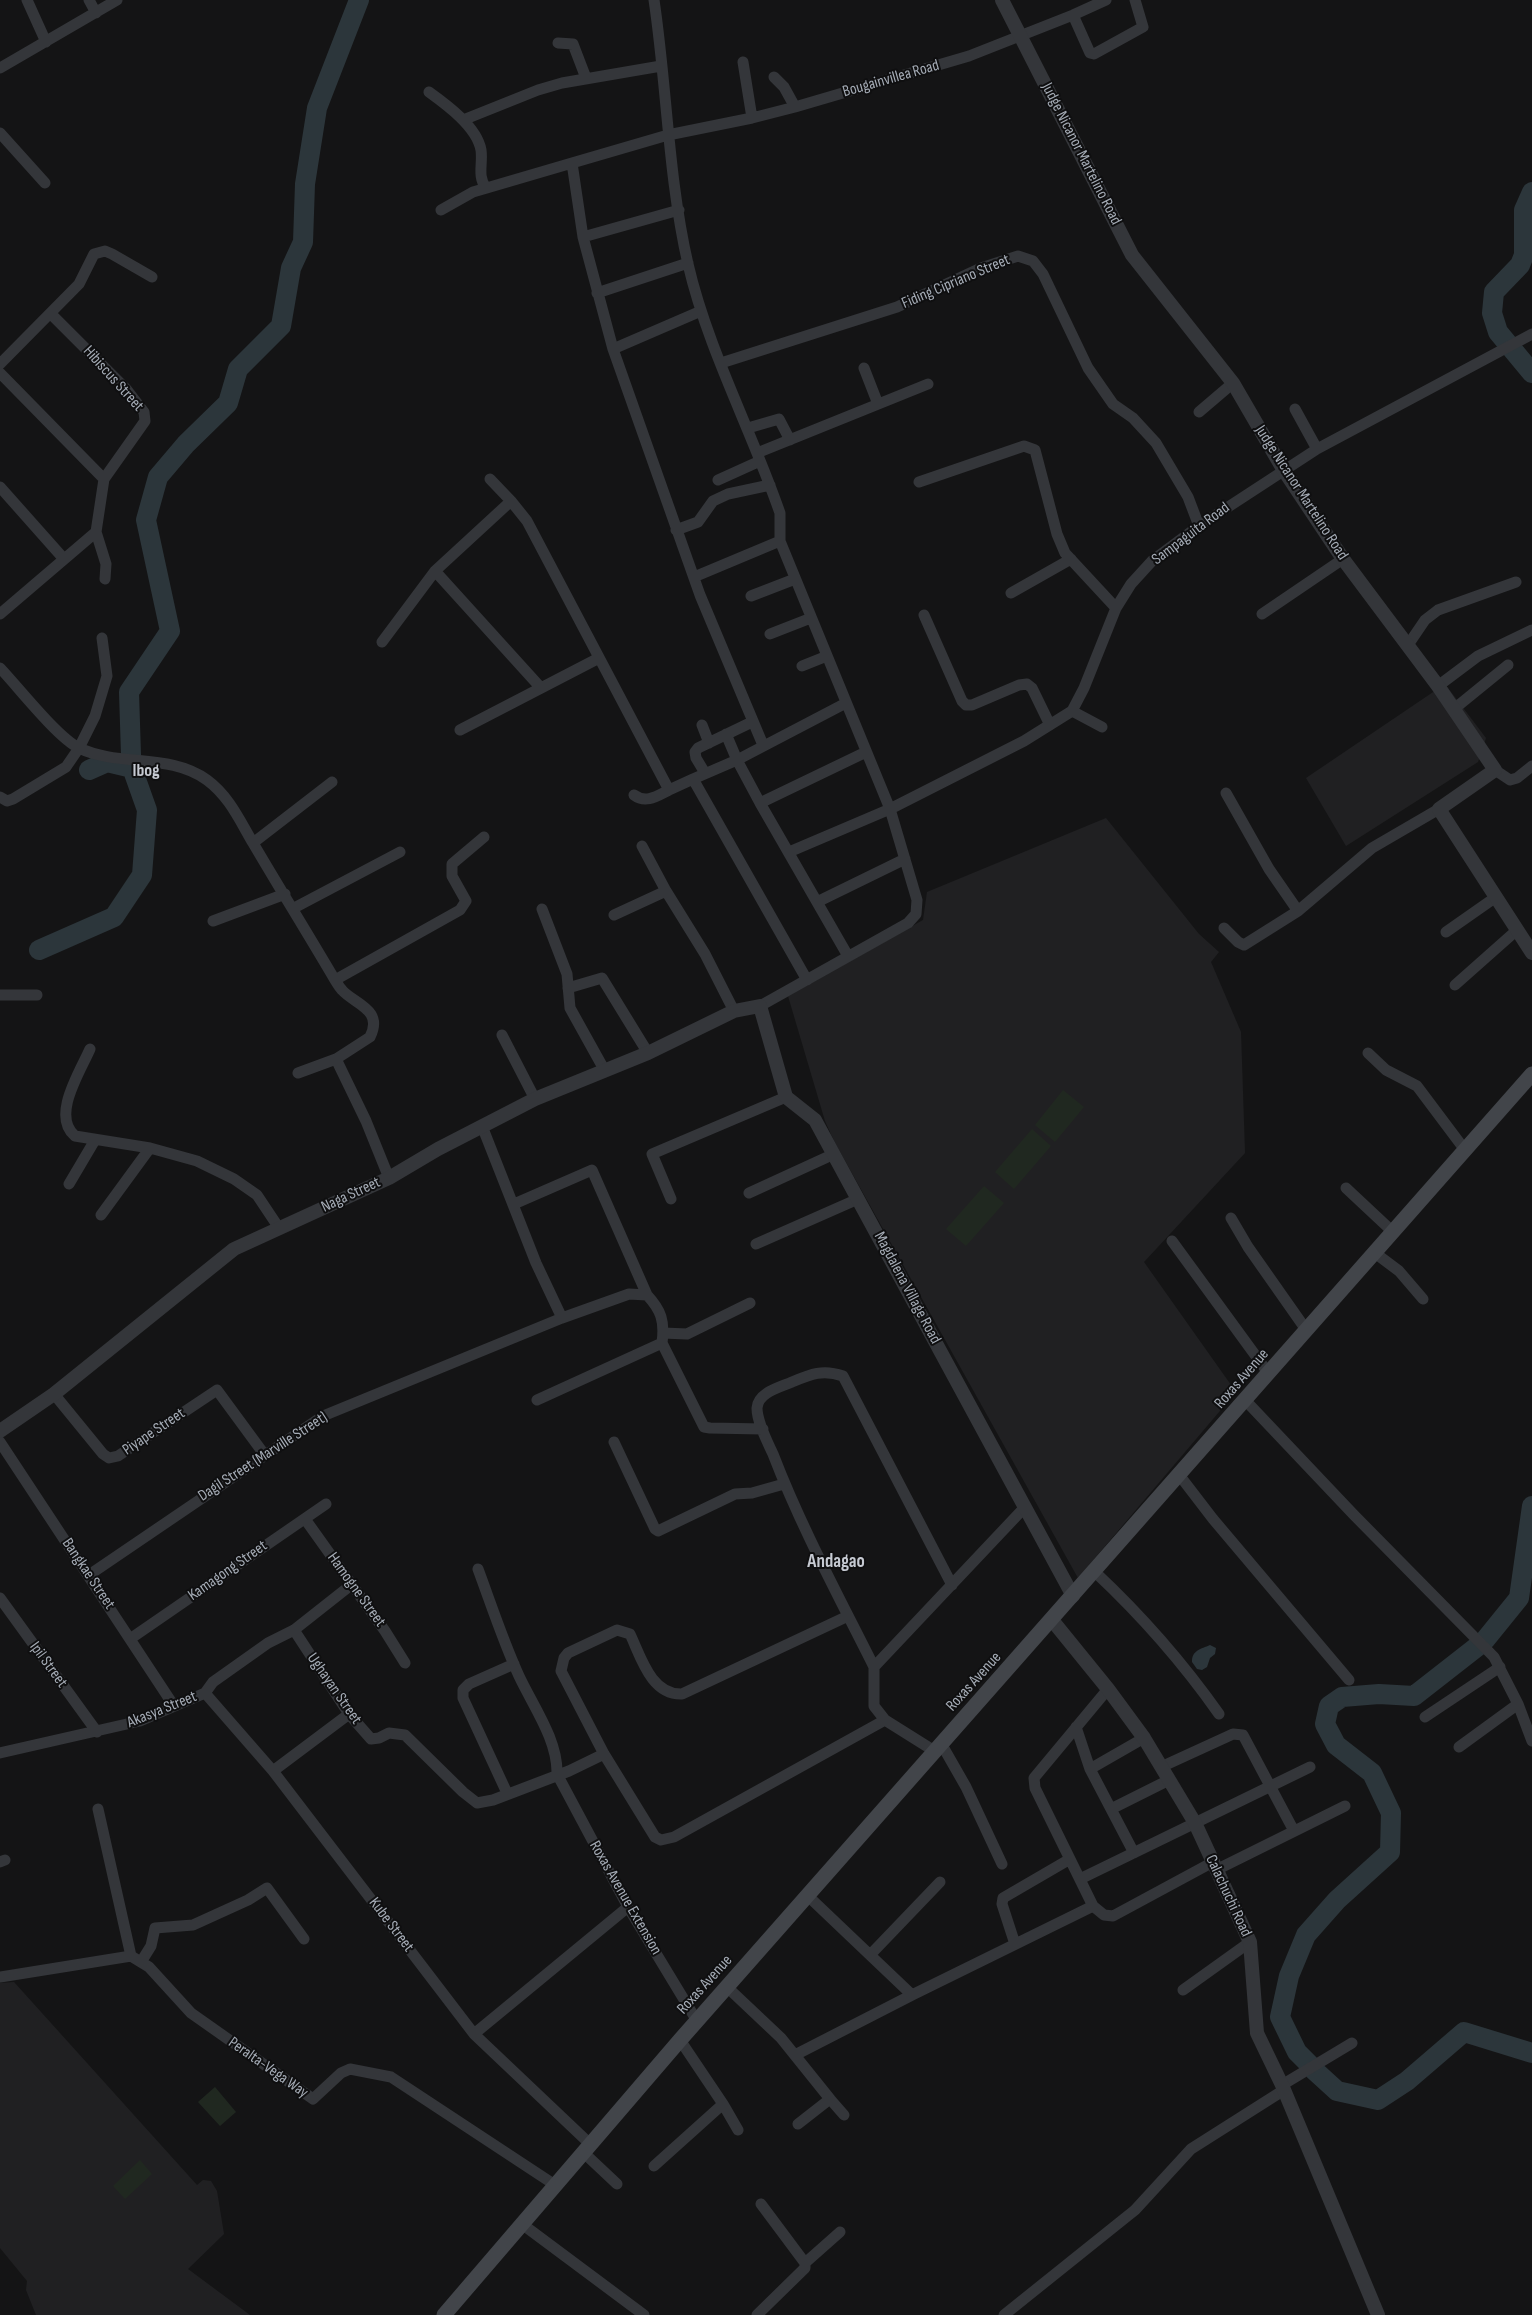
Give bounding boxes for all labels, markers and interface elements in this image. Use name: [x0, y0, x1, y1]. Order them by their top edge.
street label: Bougainvillea Road: [841, 56, 941, 102]
street label: Judge Nicanor Martelino Road: [1037, 80, 1125, 228]
street label: Fiding Cipriano Street: [899, 251, 1013, 313]
street label: Hibiscus Street: [79, 342, 147, 416]
street label: Judge Nicanor Martelino Road: [1250, 422, 1352, 564]
street label: Sampaguita Road: [1148, 499, 1234, 569]
district label: Ibog: [132, 760, 160, 782]
street label: Naga Street: [318, 1173, 384, 1217]
street label: Magdalena Village Road: [869, 1229, 945, 1347]
street label: Roxas Avenue: [1211, 1345, 1273, 1413]
street label: Piyape Street: [119, 1404, 189, 1460]
street label: Dagil Street (Marville Street): [195, 1408, 331, 1506]
street label: Bangkae Street: [57, 1535, 119, 1613]
street label: Kamagong Street: [185, 1537, 271, 1605]
street label: Hamogne Street: [323, 1549, 389, 1631]
district label: Andagao: [807, 1551, 865, 1573]
street label: Ipil Street: [25, 1638, 71, 1692]
street label: Roxas Avenue: [942, 1648, 1006, 1716]
street label: Ughayan Street: [302, 1650, 366, 1728]
street label: Akasya Street: [124, 1687, 200, 1733]
street label: Roxas Avenue Extension: [585, 1838, 665, 1958]
street label: Calachuchi Road: [1201, 1852, 1255, 1940]
street label: Kube Street: [364, 1894, 418, 1956]
street label: Roxas Avenue: [673, 1951, 737, 2019]
street label: Peralta-Vega Way: [224, 2033, 312, 2103]

